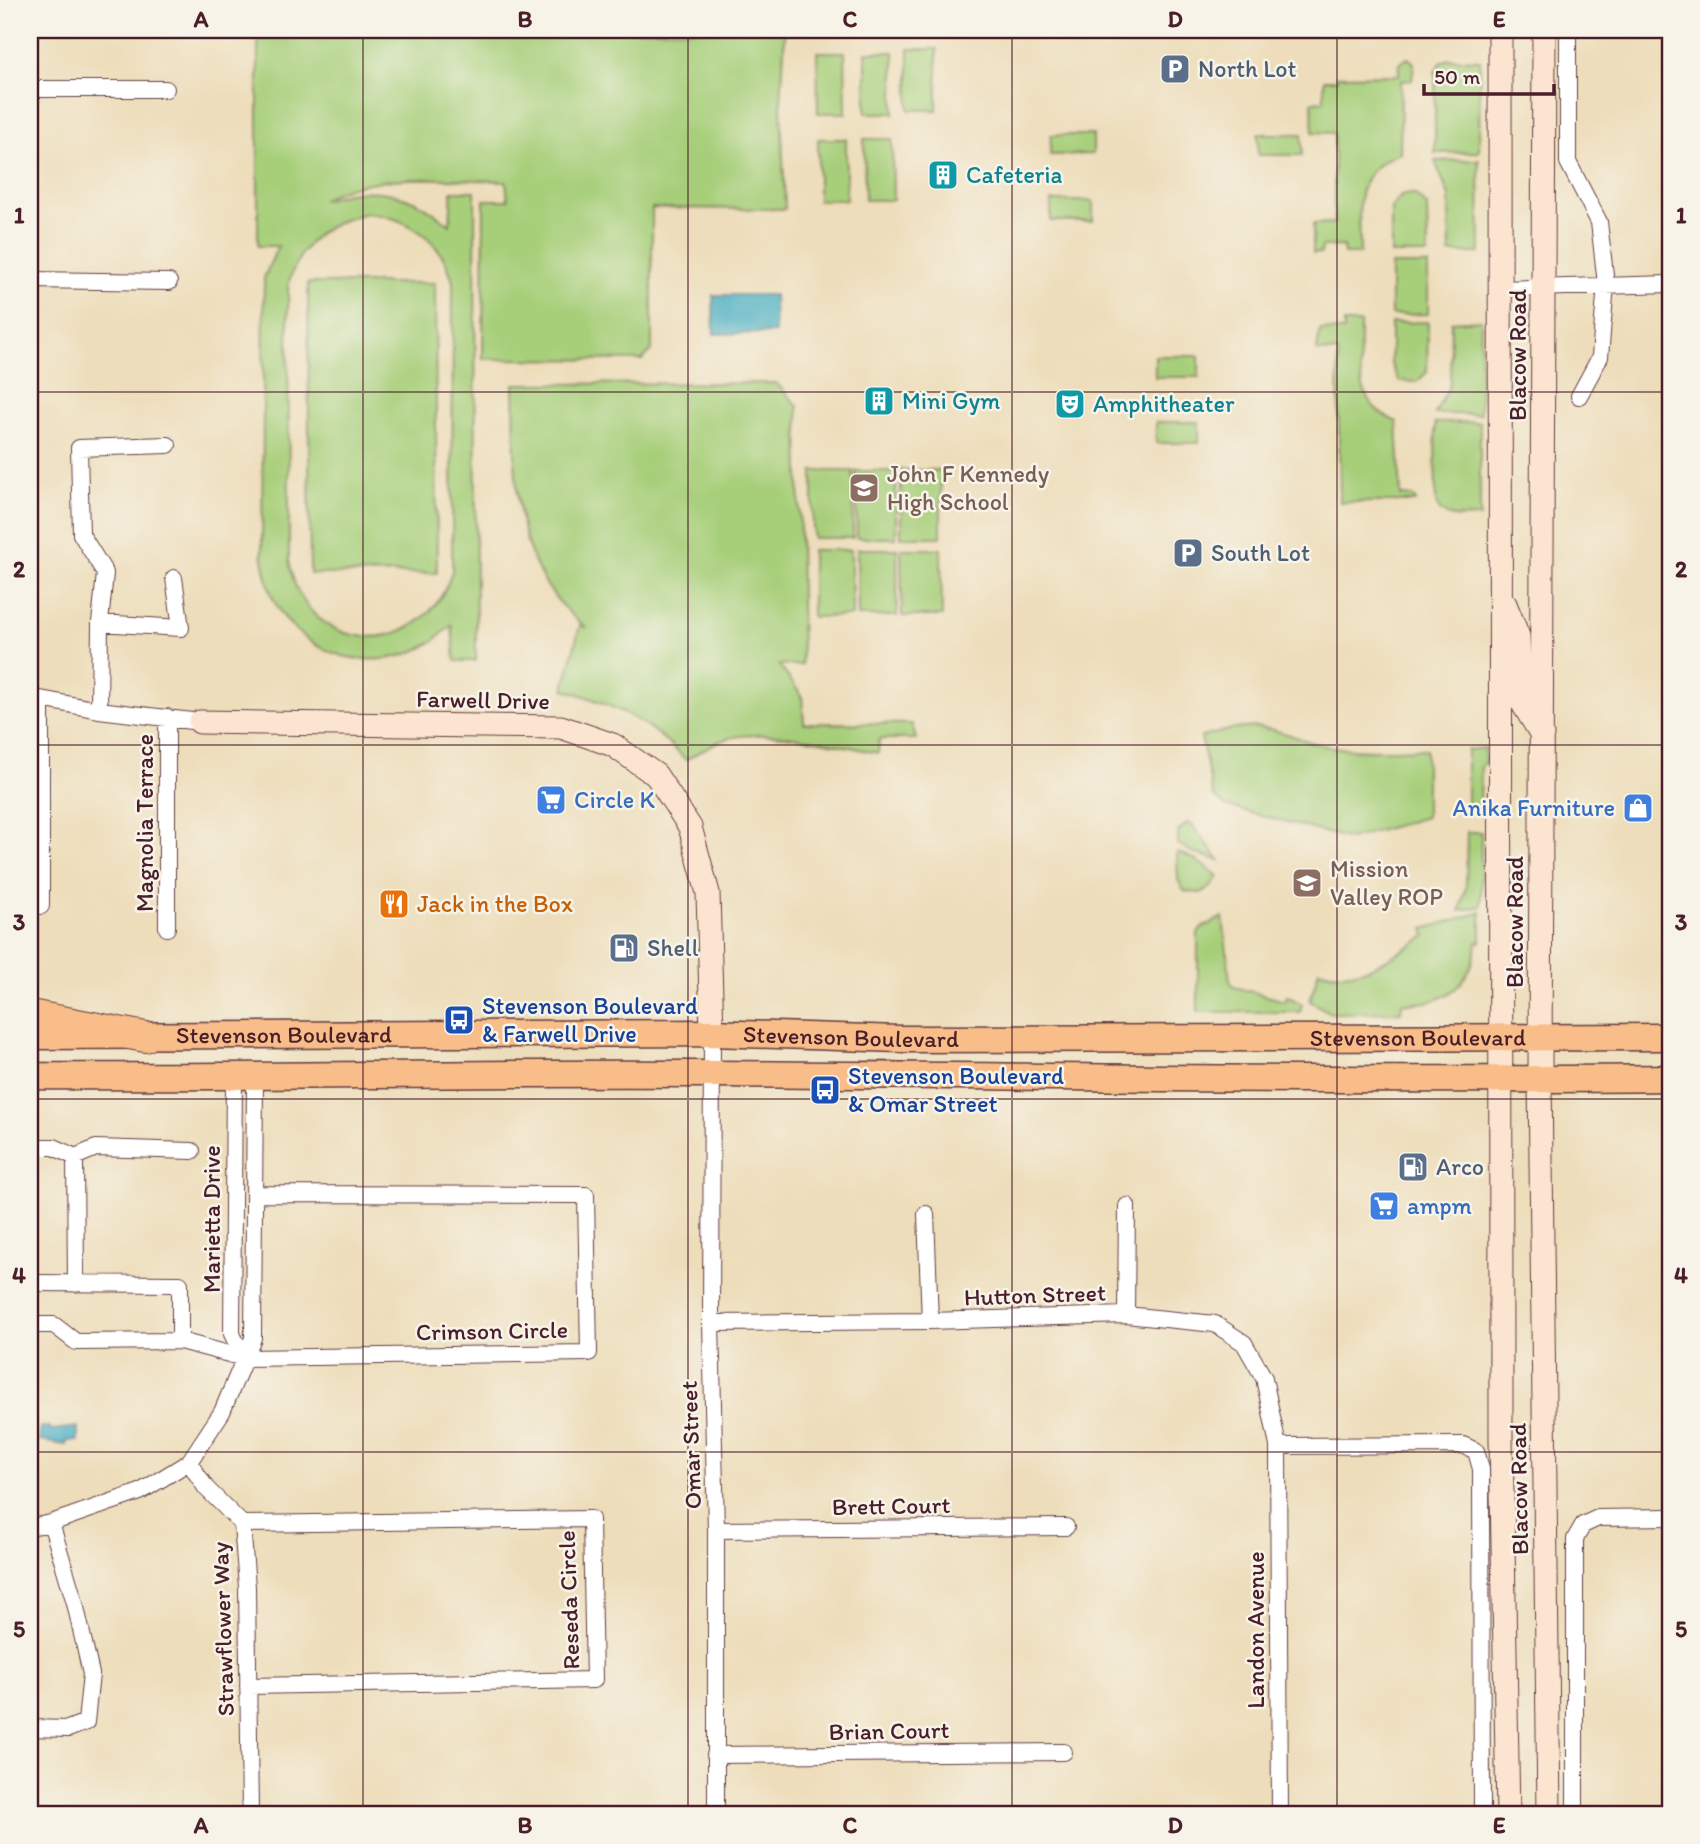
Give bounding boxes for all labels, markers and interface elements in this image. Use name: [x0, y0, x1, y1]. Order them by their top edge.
text: A: [193, 5, 209, 33]
text: B: [518, 5, 533, 33]
text: C: [843, 5, 858, 33]
text: D: [1167, 5, 1183, 33]
text: E: [1493, 5, 1506, 33]
parking icon: North Lot: [1158, 52, 1192, 86]
scale bar: [1424, 52, 1553, 96]
place label: North Lot: [1198, 54, 1297, 83]
text: 50 m: [1434, 64, 1481, 89]
building icon: Cafeteria: [926, 158, 960, 192]
place label: Cafeteria: [966, 160, 1062, 189]
text: 1: [14, 201, 25, 229]
text: 1: [1676, 201, 1687, 229]
street label: Blacow Road: [1503, 289, 1532, 421]
building icon: Mini Gym: [862, 384, 896, 418]
place label: Mini Gym: [902, 386, 1000, 415]
theatre icon: Amphitheater: [1053, 387, 1087, 421]
place label: Amphitheater: [1093, 389, 1235, 418]
place label: John F Kennedy High School: [887, 459, 1050, 516]
school or university icon: John F Kennedy High School: [847, 471, 881, 505]
parking icon: South Lot: [1171, 536, 1205, 570]
place label: South Lot: [1211, 538, 1310, 567]
text: 2: [13, 555, 26, 583]
text: 2: [1675, 555, 1688, 583]
street label: Farwell Drive: [416, 684, 550, 715]
street label: Magnolia Terrace: [130, 734, 159, 912]
supermarket icon: Circle K: [534, 783, 568, 817]
place label: Circle K: [574, 785, 656, 814]
shop icon: Anika Furniture: [1621, 791, 1655, 825]
place label: Anika Furniture: [1452, 793, 1615, 822]
place label: Mission Valley ROP: [1330, 854, 1443, 911]
street label: Blacow Road: [1500, 856, 1529, 988]
school or university icon: Mission Valley ROP: [1290, 866, 1324, 900]
restaurant icon: Jack in the Box: [377, 887, 411, 921]
place label: Jack in the Box: [417, 889, 573, 918]
text: 3: [13, 908, 26, 936]
text: 3: [1675, 908, 1688, 936]
fuel station icon: Shell: [607, 931, 641, 965]
place label: Shell: [647, 933, 699, 962]
place label: Stevenson Boulevard & Farwell Drive: [482, 991, 698, 1048]
bus stop icon: Stevenson Boulevard & Farwell Drive: [442, 1003, 476, 1037]
street label: Stevenson Boulevard: [176, 1019, 392, 1049]
street label: Stevenson Boulevard: [742, 1019, 959, 1053]
street label: Stevenson Boulevard: [1310, 1022, 1526, 1052]
place label: Stevenson Boulevard & Omar Street: [848, 1061, 1064, 1118]
bus stop icon: Stevenson Boulevard & Omar Street: [808, 1073, 842, 1107]
street label: Marietta Drive: [197, 1145, 226, 1293]
fuel station icon: Arco: [1396, 1150, 1430, 1184]
place label: Arco: [1436, 1152, 1484, 1181]
supermarket icon: ampm: [1367, 1189, 1401, 1223]
place label: ampm: [1407, 1191, 1472, 1220]
text: 4: [12, 1261, 26, 1289]
text: 4: [1674, 1261, 1688, 1289]
street label: Hutton Street: [963, 1278, 1107, 1311]
street label: Crimson Circle: [416, 1315, 568, 1346]
street label: Omar Street: [674, 1380, 707, 1510]
street label: Blacow Road: [1503, 1423, 1534, 1555]
street label: Brett Court: [832, 1490, 950, 1521]
street label: Reseda Circle: [552, 1530, 585, 1670]
street label: Strawflower Way: [205, 1541, 240, 1717]
street label: Landon Avenue: [1241, 1551, 1270, 1709]
text: 5: [13, 1615, 25, 1643]
text: 5: [1675, 1615, 1687, 1643]
street label: Brian Court: [828, 1715, 950, 1746]
text: A: [193, 1811, 209, 1839]
text: B: [518, 1811, 533, 1839]
text: C: [843, 1811, 858, 1839]
text: D: [1167, 1811, 1183, 1839]
text: E: [1493, 1811, 1506, 1839]

